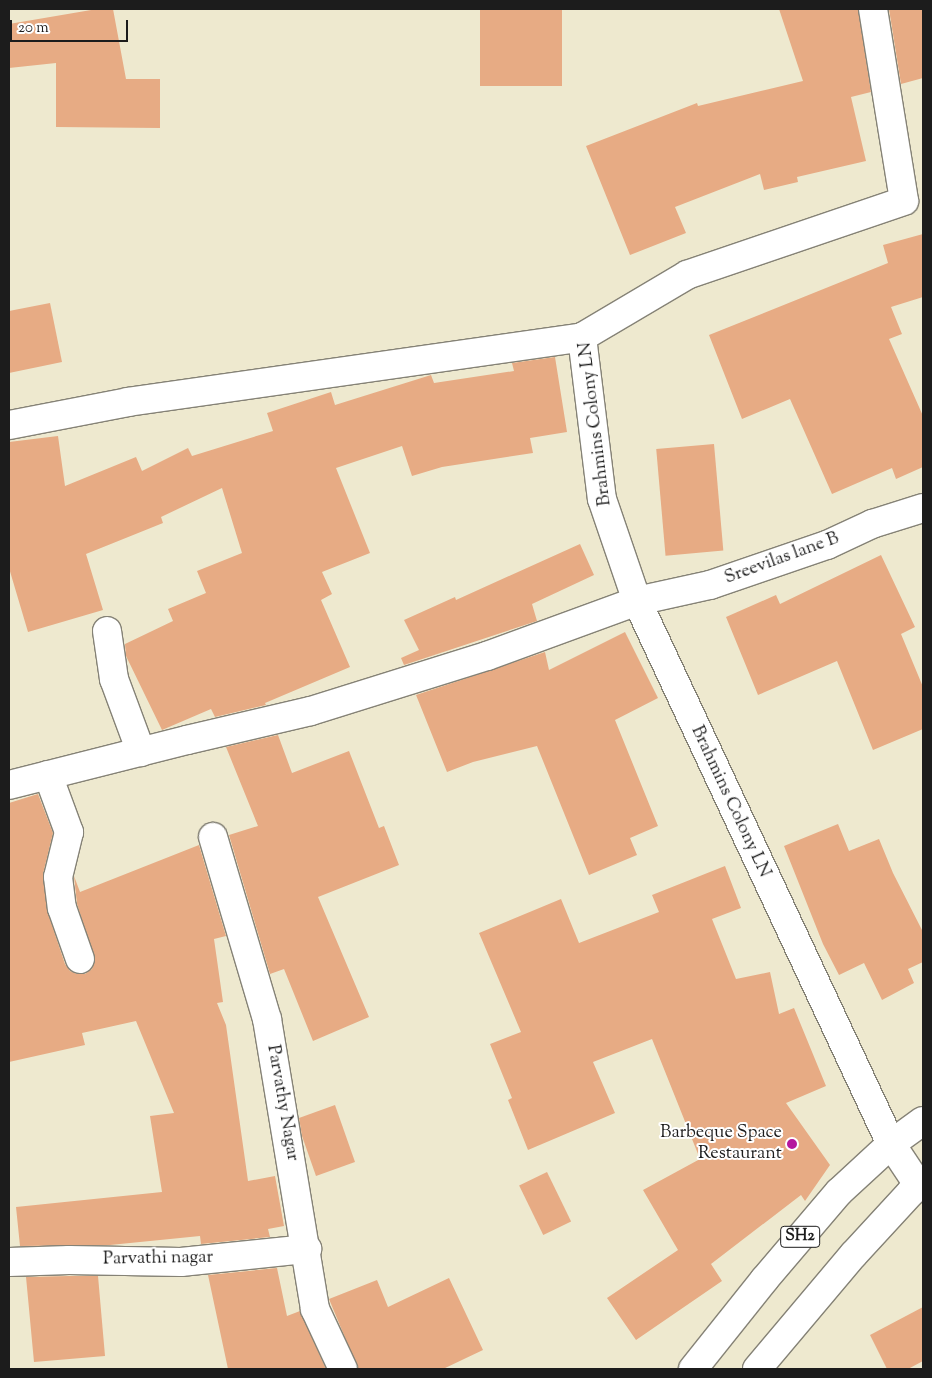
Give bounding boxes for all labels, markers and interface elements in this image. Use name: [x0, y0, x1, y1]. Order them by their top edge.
scale bar: [12, 10, 130, 42]
text: 20 m: [18, 18, 49, 39]
street label: Brahmins Colony LN: [575, 341, 617, 507]
street label: Sreevilas lane B: [722, 528, 842, 590]
street label: Brahmins Colony LN: [685, 723, 775, 881]
street label: Parvathy Nagar: [261, 1043, 303, 1163]
place label: Barbeque Space Restaurant: [660, 1123, 782, 1166]
marker: Barbeque Space Restaurant: [786, 1138, 798, 1150]
road number: SH2: [780, 1224, 820, 1250]
street label: Parvathi nagar: [103, 1247, 213, 1271]

